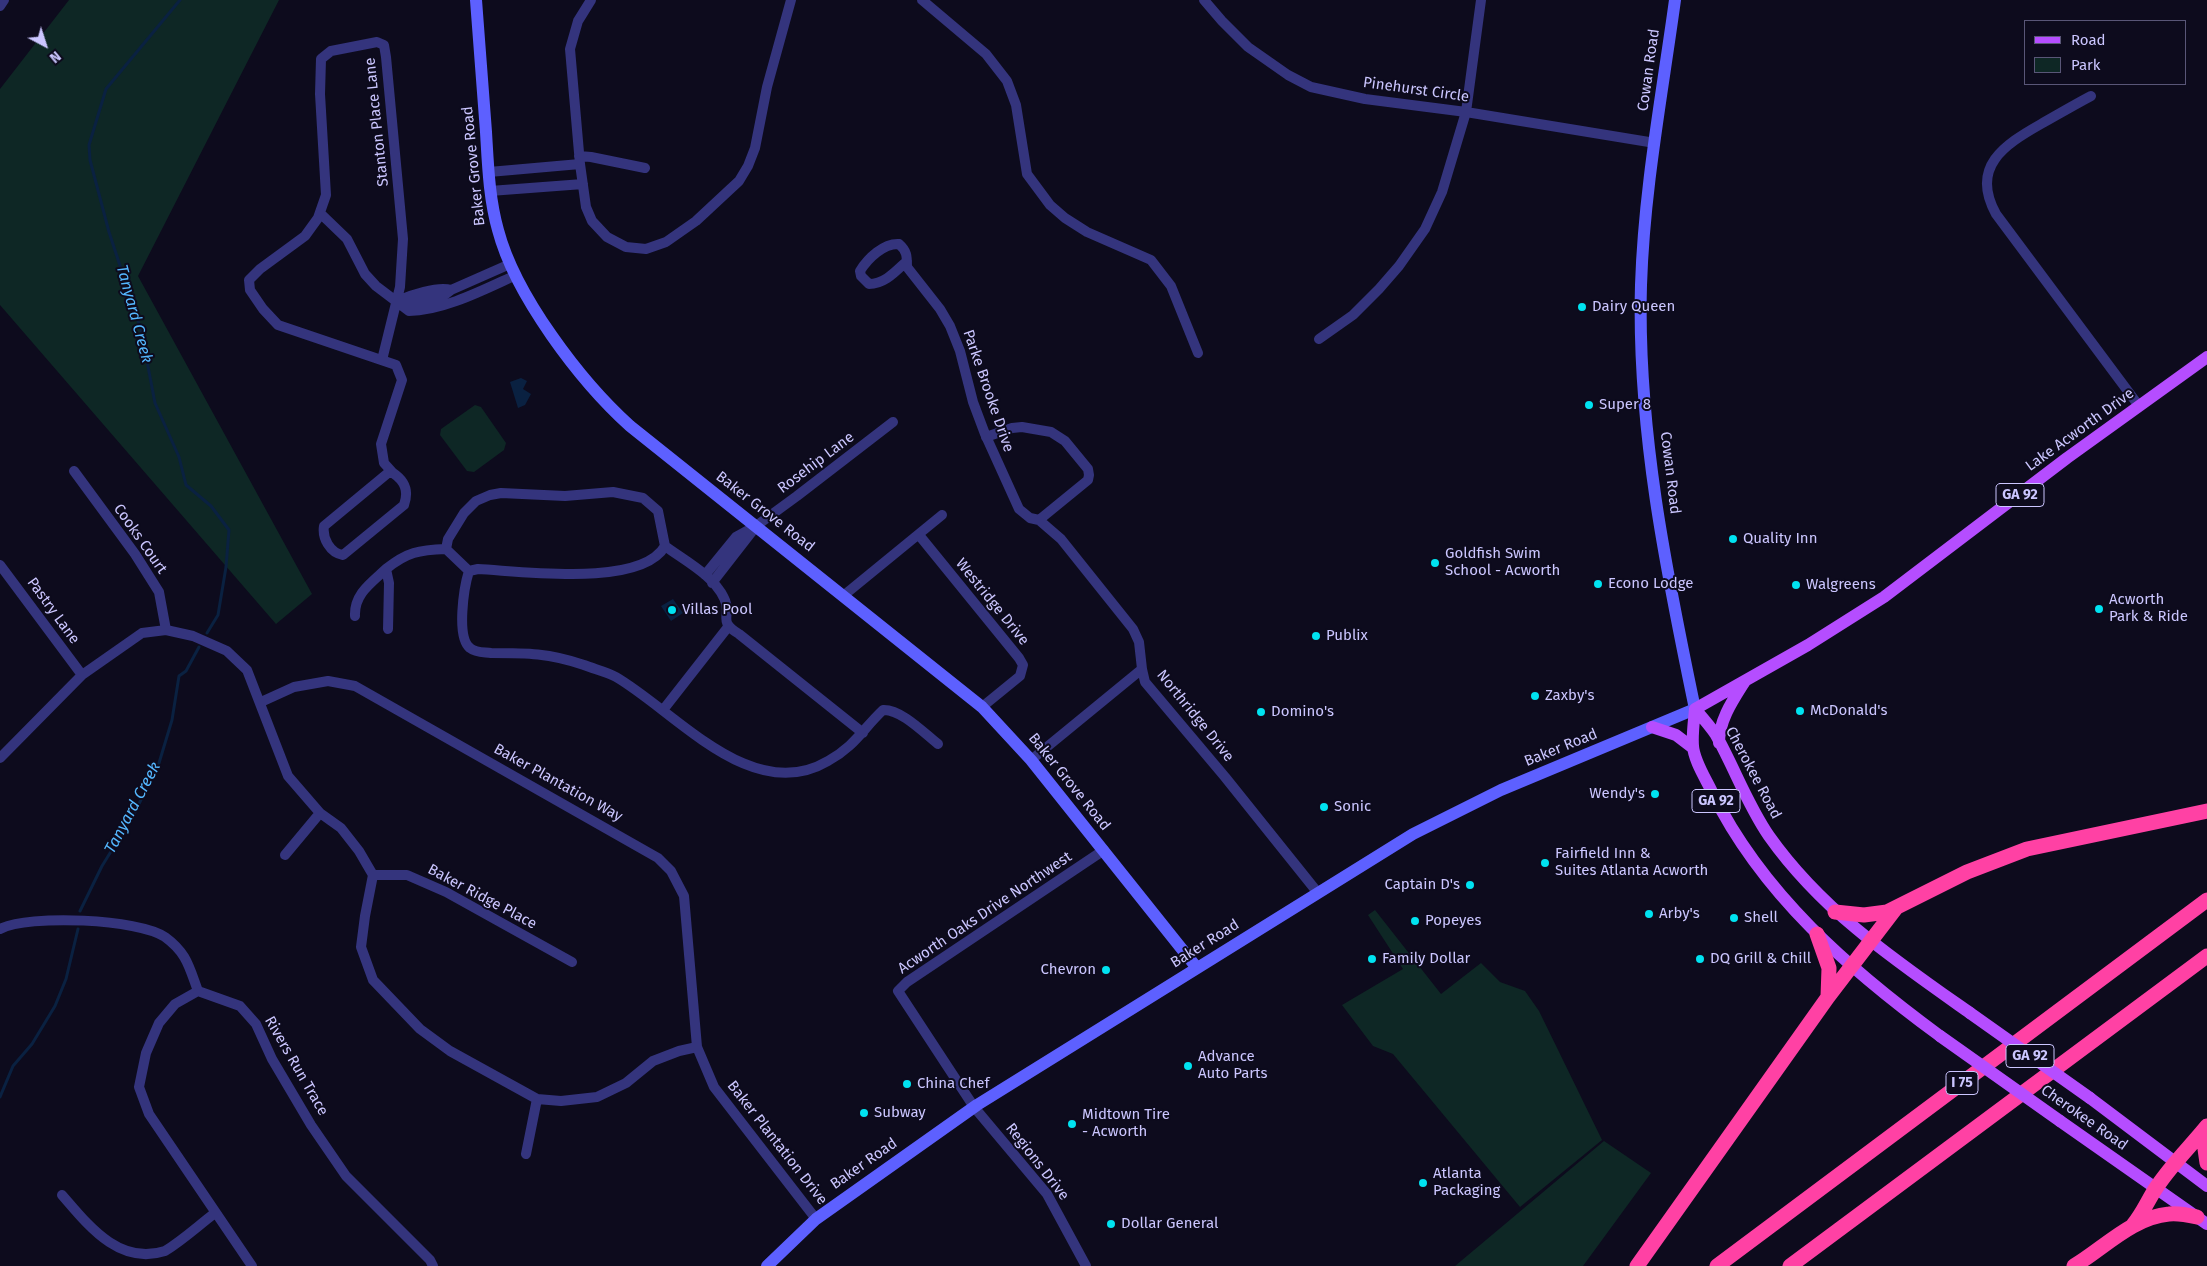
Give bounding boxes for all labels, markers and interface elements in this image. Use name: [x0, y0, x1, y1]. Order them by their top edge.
north arrow: [20, 20, 70, 70]
legend: [2024, 20, 2187, 85]
street label: Cowan Road: [1634, 28, 1664, 112]
text: Road: [2071, 31, 2106, 49]
text: N: [46, 47, 64, 66]
text: Park: [2071, 56, 2101, 74]
street label: Stanton Place Lane: [361, 57, 393, 187]
street label: Pinehurst Circle: [1362, 74, 1470, 106]
street label: Baker Grove Road: [459, 105, 489, 227]
water label: Tanyard Creek: [112, 263, 156, 365]
place label: Dairy Queen: [1592, 298, 1675, 316]
marker: Dairy Queen: [1576, 301, 1588, 313]
street label: Parke Brooke Drive: [959, 327, 1017, 455]
street label: Lake Acworth Drive: [2022, 385, 2138, 475]
place label: Super 8: [1599, 396, 1651, 414]
marker: Super 8: [1583, 399, 1595, 411]
street label: Rosehip Lane: [774, 428, 858, 498]
street label: Cowan Road: [1656, 431, 1684, 515]
street label: Baker Grove Road: [712, 468, 818, 556]
road number: GA 92: [1996, 484, 2044, 506]
street label: Cooks Court: [109, 501, 171, 577]
place label: Quality Inn: [1743, 530, 1817, 548]
marker: Quality Inn: [1727, 533, 1739, 545]
place label: Goldfish Swim School - Acworth: [1445, 545, 1560, 580]
street label: Westridge Drive: [951, 555, 1033, 649]
marker: Goldfish Swim School - Acworth: [1429, 557, 1441, 569]
street label: Pastry Lane: [23, 574, 83, 648]
place label: Econo Lodge: [1608, 575, 1693, 593]
place label: Walgreens: [1806, 576, 1876, 594]
marker: Econo Lodge: [1592, 578, 1604, 590]
marker: Walgreens: [1790, 579, 1802, 591]
place label: Acworth Park & Ride: [2109, 591, 2188, 626]
place label: Villas Pool: [682, 601, 752, 619]
marker: Acworth Park & Ride: [2093, 603, 2105, 615]
marker: Villas Pool: [666, 604, 678, 616]
place label: Publix: [1326, 627, 1368, 645]
marker: Publix: [1310, 630, 1322, 642]
street label: Northridge Drive: [1152, 666, 1238, 766]
place label: Zaxby's: [1545, 687, 1594, 705]
marker: Zaxby's: [1529, 690, 1541, 702]
place label: McDonald's: [1810, 702, 1887, 720]
place label: Domino's: [1271, 703, 1334, 721]
marker: McDonald's: [1794, 705, 1806, 717]
marker: Domino's: [1255, 706, 1267, 718]
street label: Cherokee Road: [1721, 724, 1785, 822]
street label: Baker Road: [1522, 725, 1600, 771]
street label: Baker Grove Road: [1024, 730, 1114, 834]
street label: Baker Plantation Way: [490, 740, 626, 826]
water label: Tanyard Creek: [101, 759, 165, 857]
place label: Wendy's: [1589, 785, 1645, 803]
marker: Wendy's: [1649, 788, 1661, 800]
road number: GA 92: [1692, 789, 1740, 812]
place label: Sonic: [1334, 798, 1371, 816]
marker: Sonic: [1318, 801, 1330, 813]
place label: Fairfield Inn & Suites Atlanta Acworth: [1555, 845, 1708, 880]
street label: Acworth Oaks Drive Northwest: [895, 848, 1075, 978]
marker: Fairfield Inn & Suites Atlanta Acworth: [1539, 857, 1551, 869]
street label: Baker Ridge Place: [424, 861, 540, 933]
place label: Captain D's: [1384, 876, 1460, 894]
marker: Captain D's: [1464, 879, 1476, 891]
place label: Arby's: [1659, 905, 1700, 923]
marker: Arby's: [1643, 908, 1655, 920]
place label: Shell: [1744, 909, 1778, 927]
place label: Popeyes: [1425, 912, 1482, 930]
marker: Shell: [1728, 912, 1740, 924]
marker: Popeyes: [1409, 915, 1421, 927]
street label: Baker Road: [1167, 916, 1243, 972]
place label: Family Dollar: [1382, 950, 1470, 968]
place label: DQ Grill & Chill: [1710, 950, 1811, 968]
marker: Family Dollar: [1366, 953, 1378, 965]
marker: DQ Grill & Chill: [1694, 953, 1706, 965]
place label: Chevron: [1041, 961, 1096, 979]
marker: Chevron: [1100, 964, 1112, 976]
street label: Rivers Run Trace: [260, 1013, 332, 1119]
road number: GA 92: [2006, 1044, 2054, 1068]
place label: Advance Auto Parts: [1198, 1048, 1268, 1083]
marker: Advance Auto Parts: [1182, 1060, 1194, 1072]
road number: I 75: [1946, 1072, 1978, 1094]
place label: China Chef: [917, 1075, 989, 1093]
street label: Baker Plantation Drive: [723, 1077, 831, 1209]
marker: China Chef: [901, 1078, 913, 1090]
street label: Cherokee Road: [2037, 1081, 2131, 1155]
place label: Subway: [874, 1104, 926, 1122]
place label: Midtown Tire - Acworth: [1082, 1106, 1170, 1141]
marker: Subway: [858, 1107, 870, 1119]
marker: Midtown Tire - Acworth: [1066, 1118, 1078, 1130]
street label: Regions Drive: [1001, 1120, 1073, 1204]
street label: Baker Road: [827, 1134, 901, 1194]
place label: Atlanta Packaging: [1433, 1165, 1500, 1200]
marker: Atlanta Packaging: [1417, 1177, 1429, 1189]
place label: Dollar General: [1121, 1215, 1218, 1233]
marker: Dollar General: [1105, 1218, 1117, 1230]

